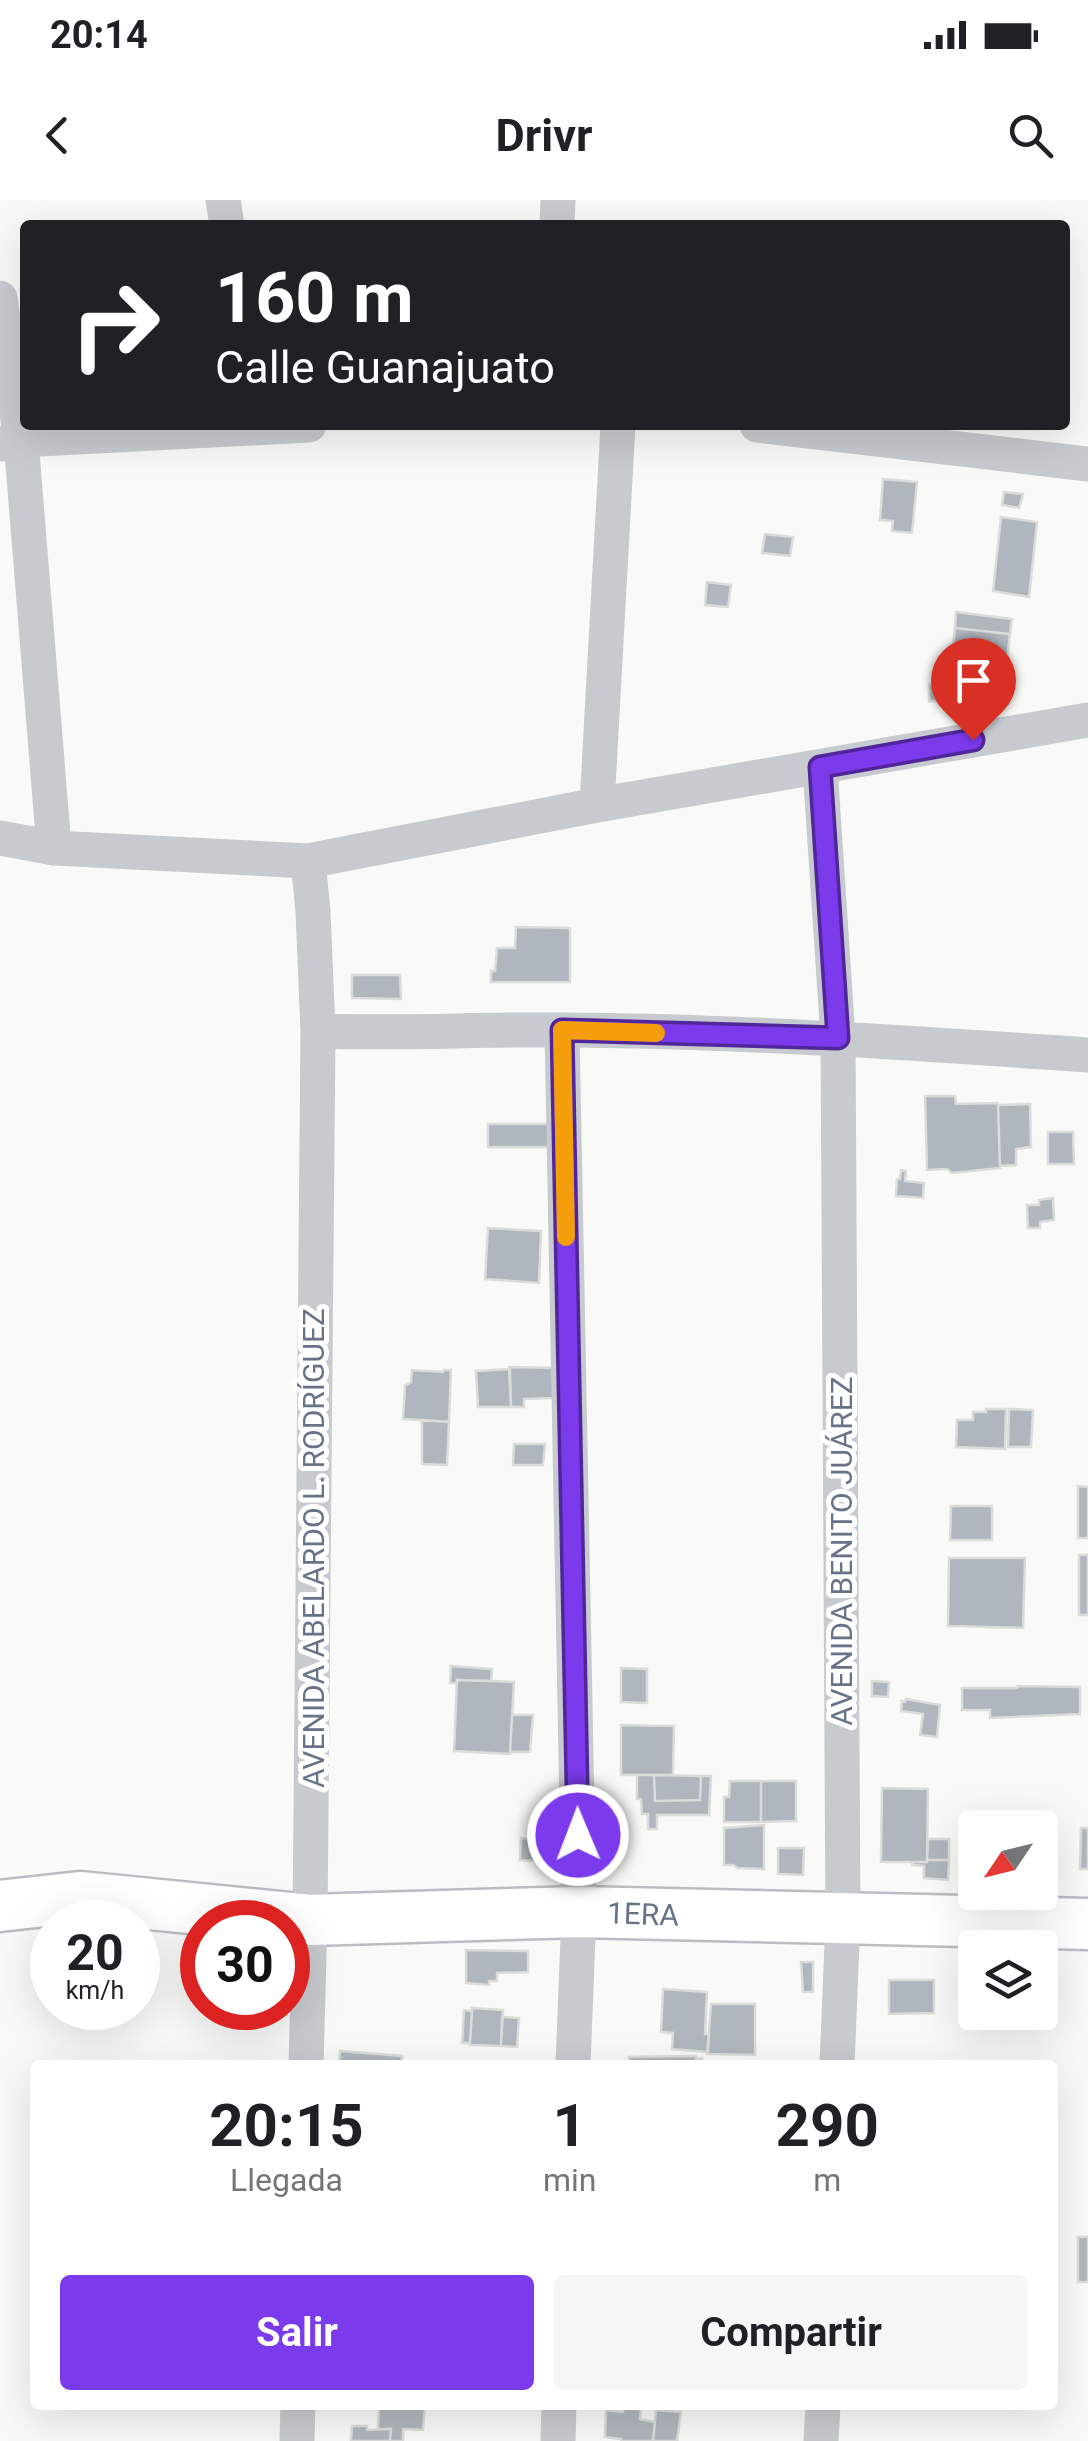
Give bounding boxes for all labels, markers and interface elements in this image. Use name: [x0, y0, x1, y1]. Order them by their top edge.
text: 20:14: [50, 13, 148, 57]
icon: back: [30, 108, 85, 163]
icon: search: [1003, 108, 1058, 163]
text: Drivr: [496, 109, 592, 162]
text: 160 m: [215, 257, 414, 339]
icon: right: [50, 260, 180, 390]
text: Calle Guanajuato: [215, 341, 555, 394]
pin: [931, 638, 1016, 741]
icon: arrive: [946, 653, 1001, 708]
street label: AVENIDA ABELARDO L. RODRÍGUEZ: [296, 1308, 331, 1788]
street label: AVENIDA BENITO JUÁREZ: [824, 1376, 859, 1726]
position arrow: [526, 1783, 630, 1887]
north arrow: [958, 1810, 1058, 1910]
map controls: [958, 1810, 1058, 2030]
street label: 1ERA: [606, 1895, 680, 1933]
speed limit sign: 30: [180, 1900, 310, 2030]
text: 20: [66, 1924, 124, 1982]
button: layers: [958, 1930, 1058, 2030]
text: km/h: [66, 1976, 124, 2005]
text: 20:15: [209, 2090, 364, 2161]
text: 1: [552, 2090, 587, 2161]
text: 290: [776, 2090, 879, 2161]
text: Llegada: [230, 2161, 343, 2199]
text: min: [543, 2161, 596, 2199]
text: m: [813, 2161, 841, 2199]
button: Salir: [60, 2275, 534, 2390]
button: Compartir: [554, 2275, 1028, 2390]

